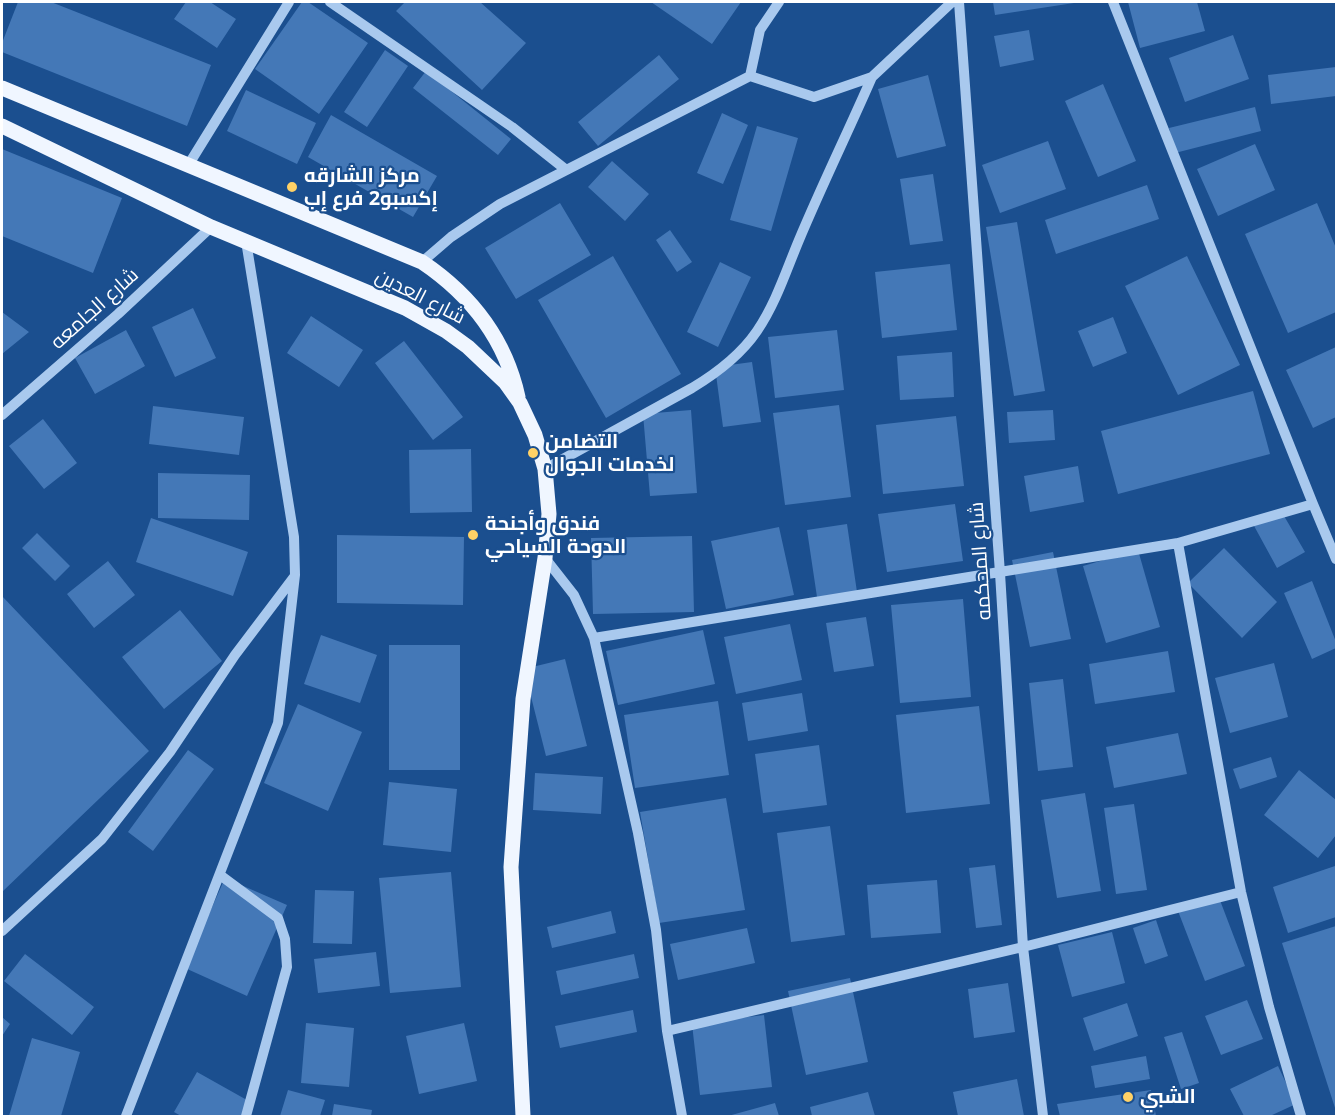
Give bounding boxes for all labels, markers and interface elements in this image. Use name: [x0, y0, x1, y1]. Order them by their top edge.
place label: مركز الشارقه إكسبو2 فرع إب: [304, 164, 438, 211]
marker: مركز الشارقه إكسبو2 فرع إب: [285, 180, 299, 194]
street label: شارع الجامعه: [46, 263, 144, 355]
street label: شارع العدين: [371, 264, 469, 330]
place label: التضامن لخدمات الجوال: [545, 430, 674, 477]
marker: التضامن لخدمات الجوال: [526, 446, 540, 460]
street label: شارع المحكمه: [965, 501, 997, 621]
place label: فندق وأجنحة الدوحة السياحي: [485, 512, 626, 559]
marker: فندق وأجنحة الدوحة السياحي: [466, 528, 480, 542]
place label: الشبي: [1140, 1085, 1196, 1109]
marker: الشبي: [1121, 1090, 1135, 1104]

